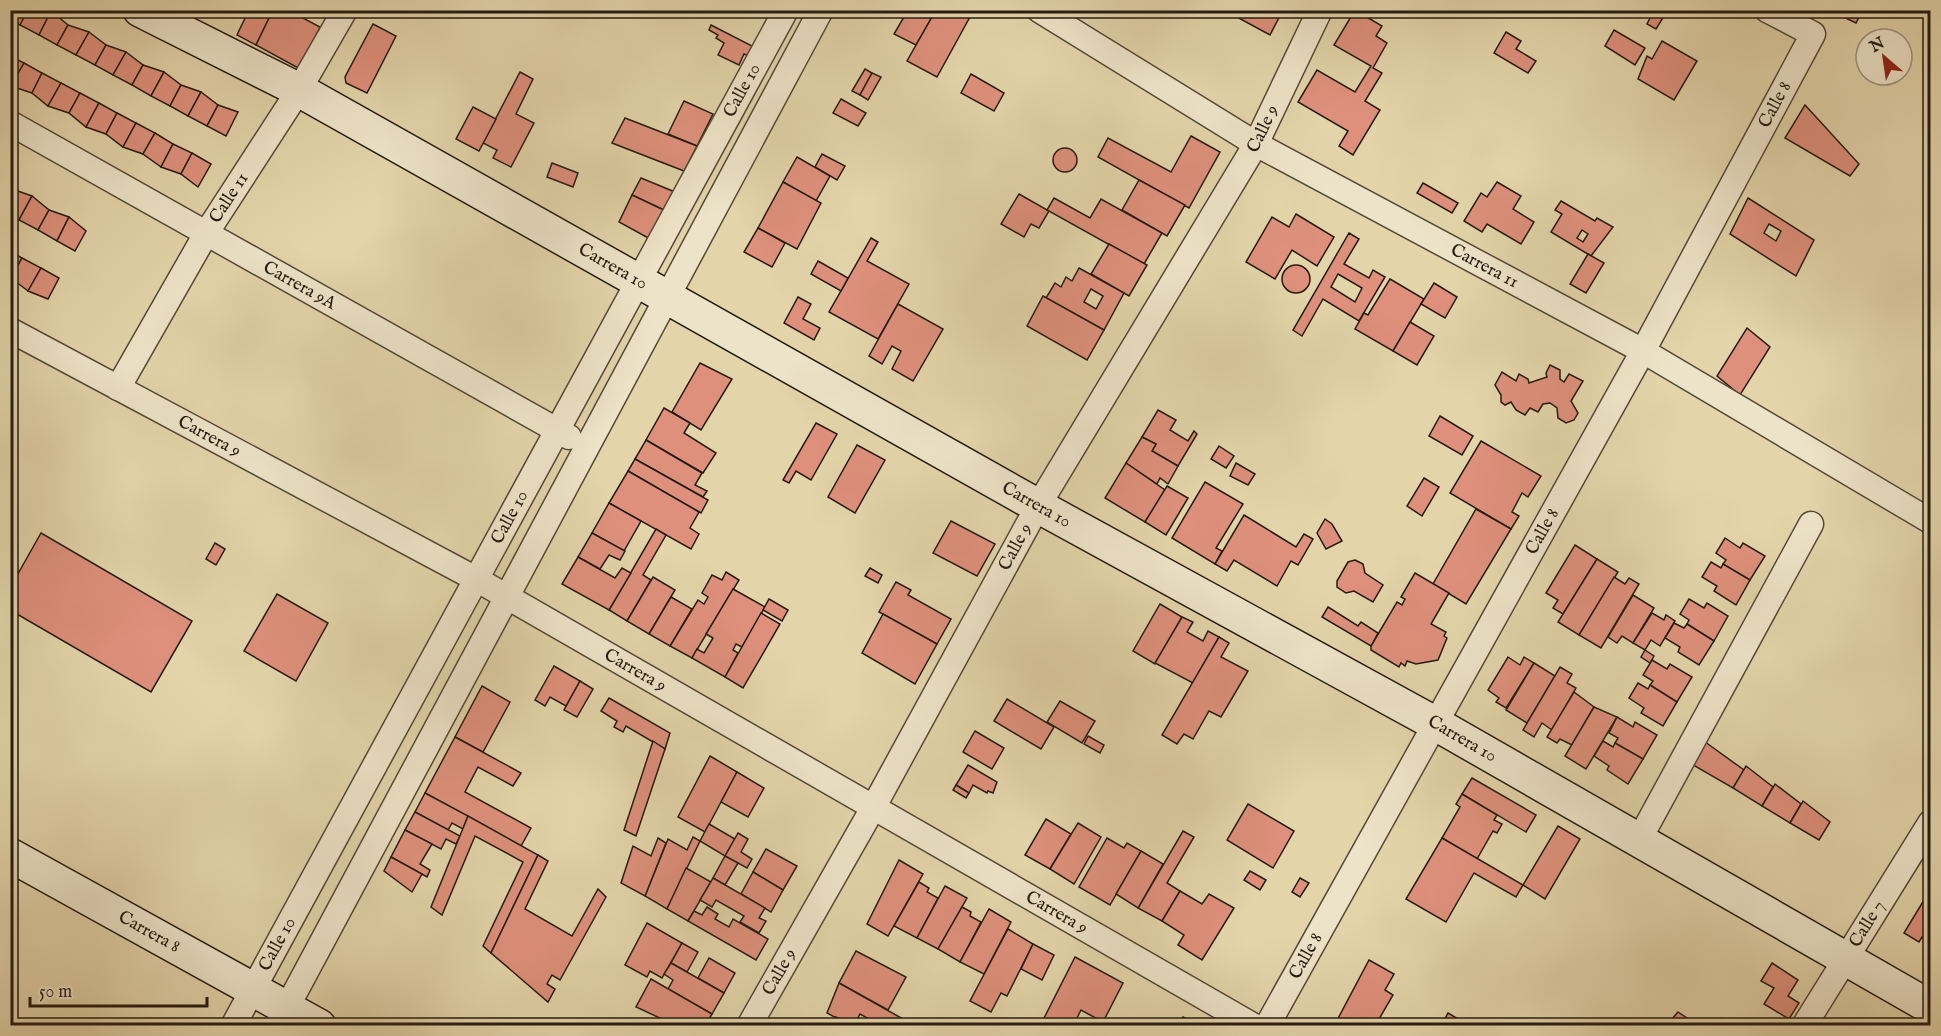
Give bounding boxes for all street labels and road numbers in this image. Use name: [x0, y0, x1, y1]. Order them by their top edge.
street label: Calle 10: [718, 60, 766, 122]
street label: Calle 8: [1753, 77, 1797, 132]
street label: Calle 9: [1242, 101, 1284, 157]
street label: Calle 11: [204, 168, 254, 228]
street label: Carrera 10: [574, 238, 651, 295]
street label: Carrera 11: [1446, 239, 1522, 294]
street label: Carrera 9A: [259, 256, 341, 316]
street label: Carrera 9: [174, 410, 245, 463]
street label: Carrera 10: [997, 476, 1075, 533]
street label: Calle 10: [486, 486, 534, 548]
street label: Calle 8: [1520, 504, 1565, 559]
street label: Calle 9: [993, 520, 1038, 575]
street label: Carrera 9: [600, 643, 671, 697]
street label: Carrera 10: [1424, 710, 1501, 768]
street label: Carrera 9: [1021, 886, 1092, 940]
street label: Calle 7: [1844, 896, 1891, 952]
street label: Carrera 8: [114, 906, 184, 958]
street label: Calle 10: [253, 913, 301, 975]
street label: Calle 8: [1284, 929, 1328, 983]
street label: Calle 9: [757, 944, 802, 1000]

